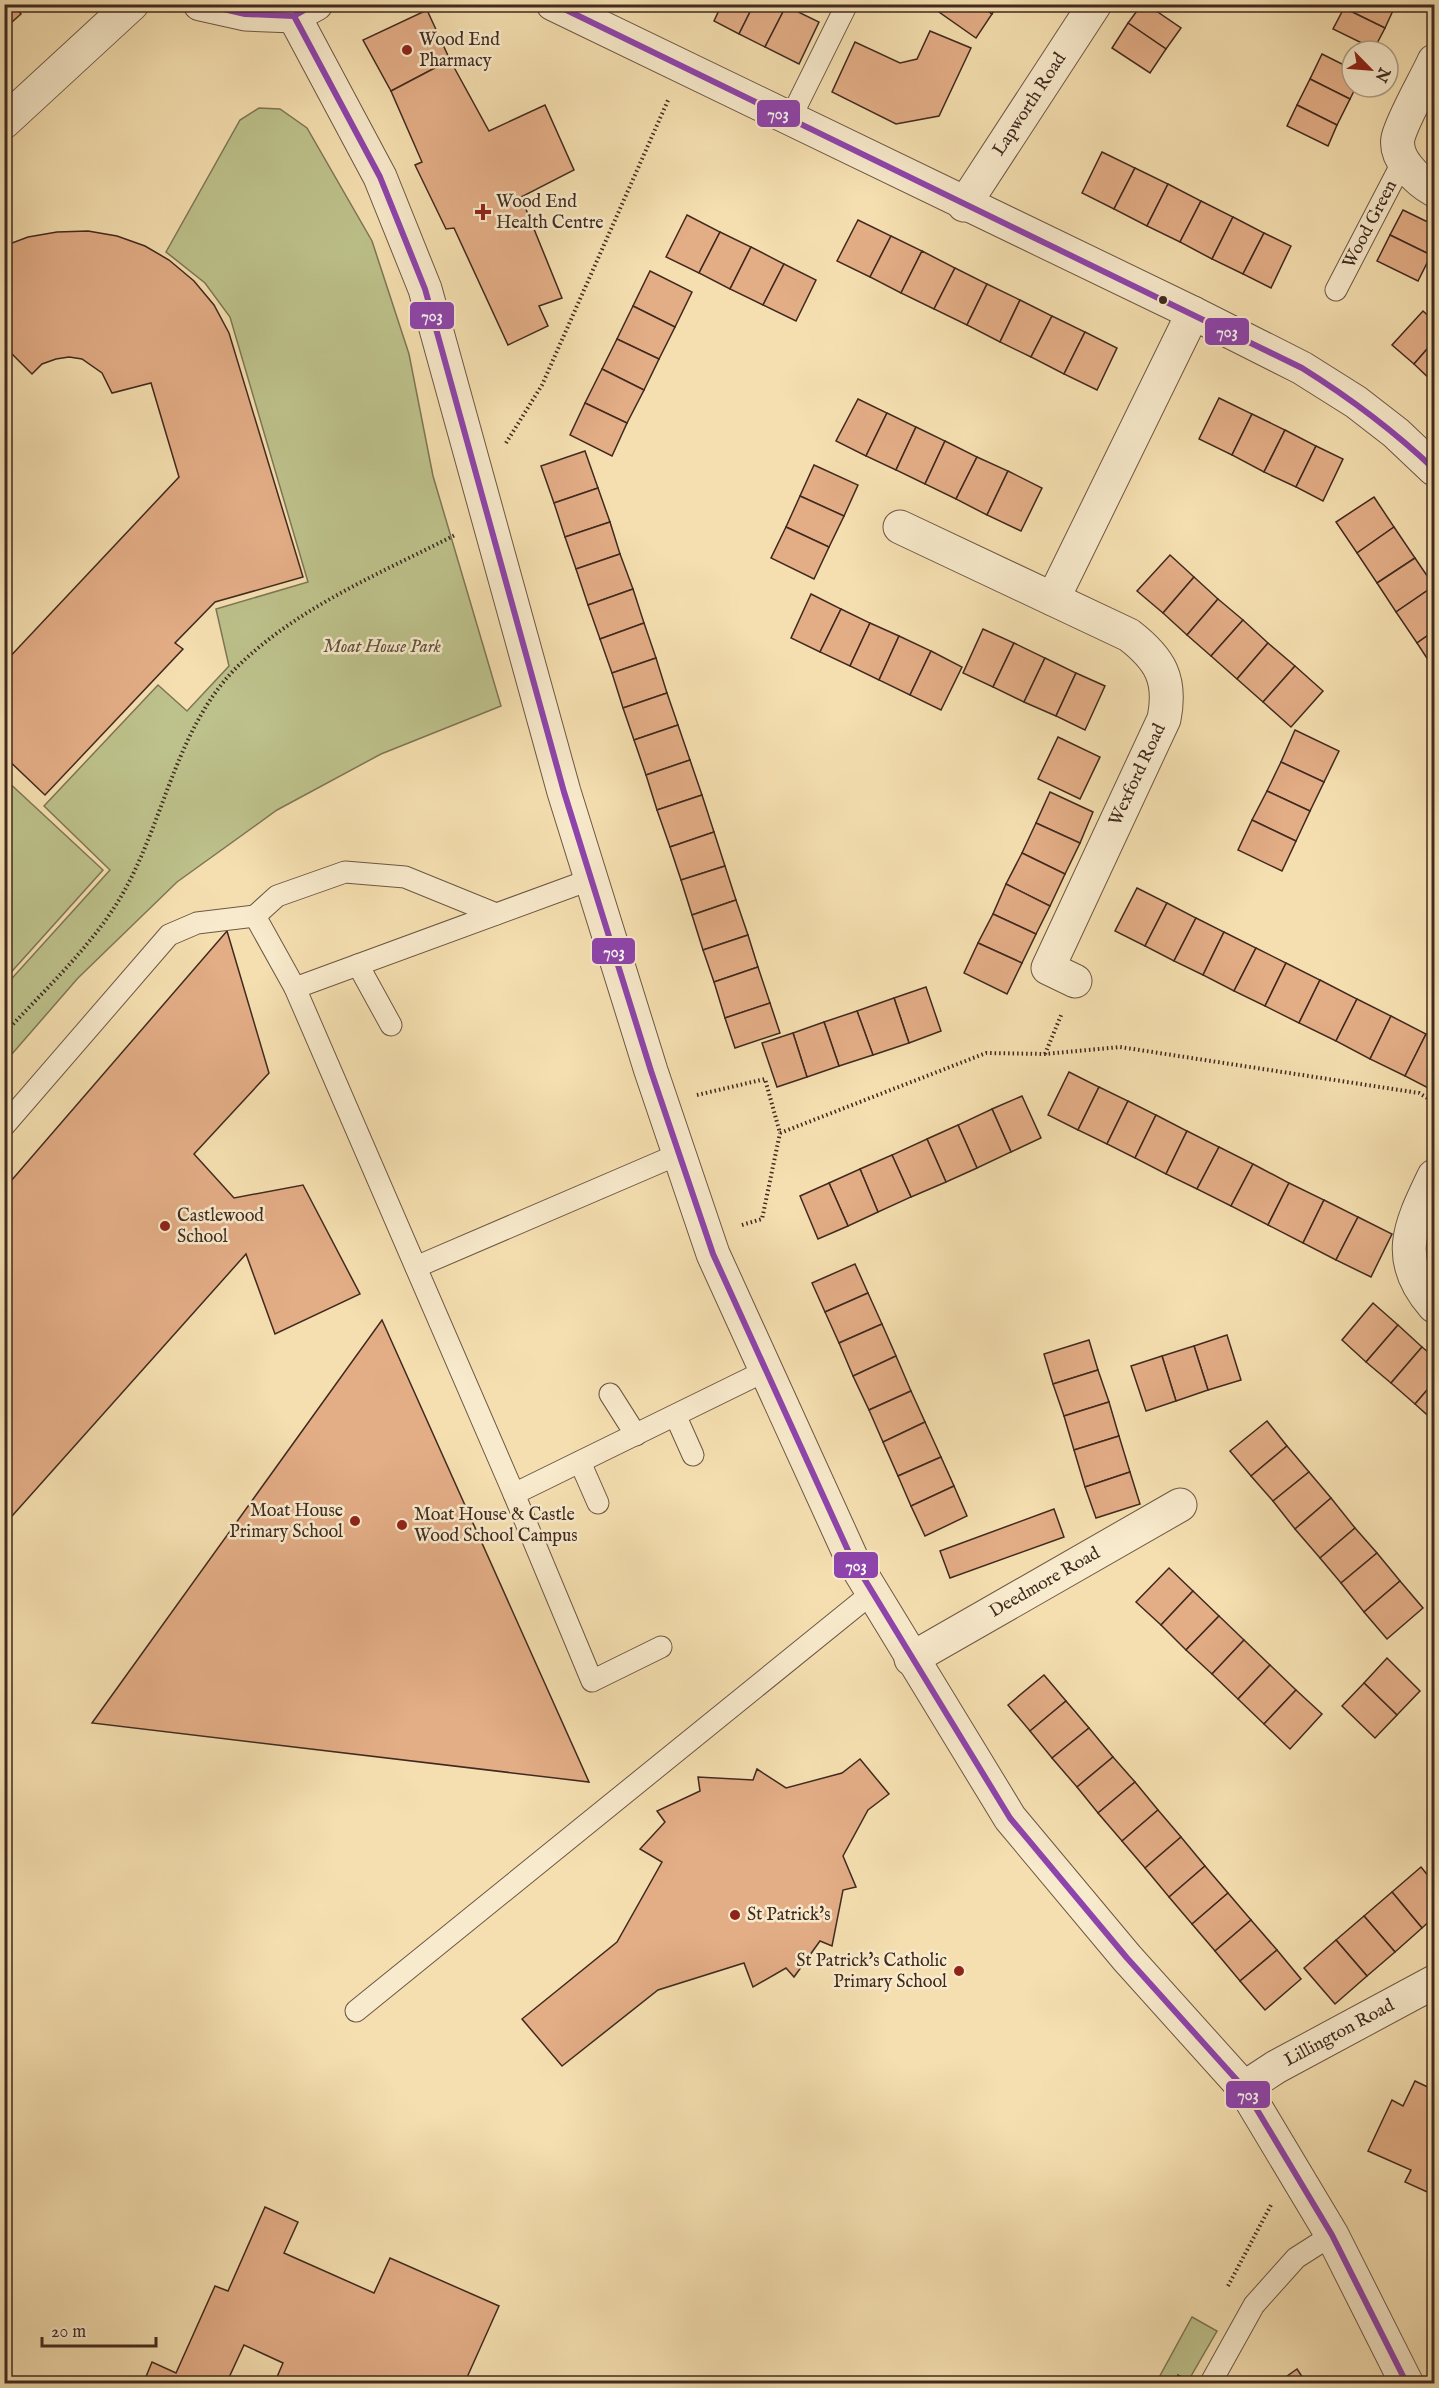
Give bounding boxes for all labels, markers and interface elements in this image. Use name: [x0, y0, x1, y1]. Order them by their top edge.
place label: Wood End Pharmacy: [419, 29, 500, 73]
north arrow: [1340, 39, 1400, 99]
marker: Wood End Pharmacy: [400, 43, 414, 57]
street label: Lapworth Road: [988, 48, 1072, 160]
text: N: [1370, 63, 1394, 85]
line badge: 703: [756, 99, 801, 128]
text: 703: [767, 105, 789, 125]
street label: Wood Green: [1338, 176, 1403, 272]
place label: Wood End Health Centre: [496, 191, 604, 235]
marker: Wood End Health Centre: [474, 203, 492, 221]
unlabelled marker: [1157, 294, 1169, 306]
line badge: 703: [409, 301, 455, 330]
text: 703: [421, 307, 443, 327]
line badge: 703: [1204, 317, 1250, 346]
text: 703: [1216, 323, 1238, 343]
park label: Moat House Park: [323, 636, 441, 659]
street label: Wexford Road: [1104, 720, 1172, 830]
line badge: 703: [591, 937, 636, 965]
text: 703: [603, 943, 625, 963]
place label: Castlewood School: [177, 1205, 264, 1249]
marker: Castlewood School: [158, 1219, 172, 1233]
place label: Moat House Primary School: [229, 1500, 343, 1544]
place label: Moat House & Castle Wood School Campus: [414, 1504, 578, 1548]
marker: Moat House Primary School: [348, 1514, 362, 1528]
marker: Moat House & Castle Wood School Campus: [395, 1518, 409, 1532]
street label: Deedmore Road: [985, 1542, 1104, 1623]
line badge: 703: [833, 1551, 879, 1579]
text: 703: [845, 1557, 867, 1577]
place label: St Patrick's: [747, 1904, 830, 1927]
marker: St Patrick's: [728, 1908, 742, 1922]
place label: St Patrick's Catholic Primary School: [796, 1950, 947, 1994]
marker: St Patrick's Catholic Primary School: [952, 1964, 966, 1978]
street label: Lillington Road: [1280, 1994, 1399, 2072]
line badge: 703: [1225, 2080, 1271, 2109]
text: 703: [1237, 2086, 1259, 2106]
scale bar: [42, 2310, 156, 2348]
text: 20 m: [51, 2321, 86, 2344]

